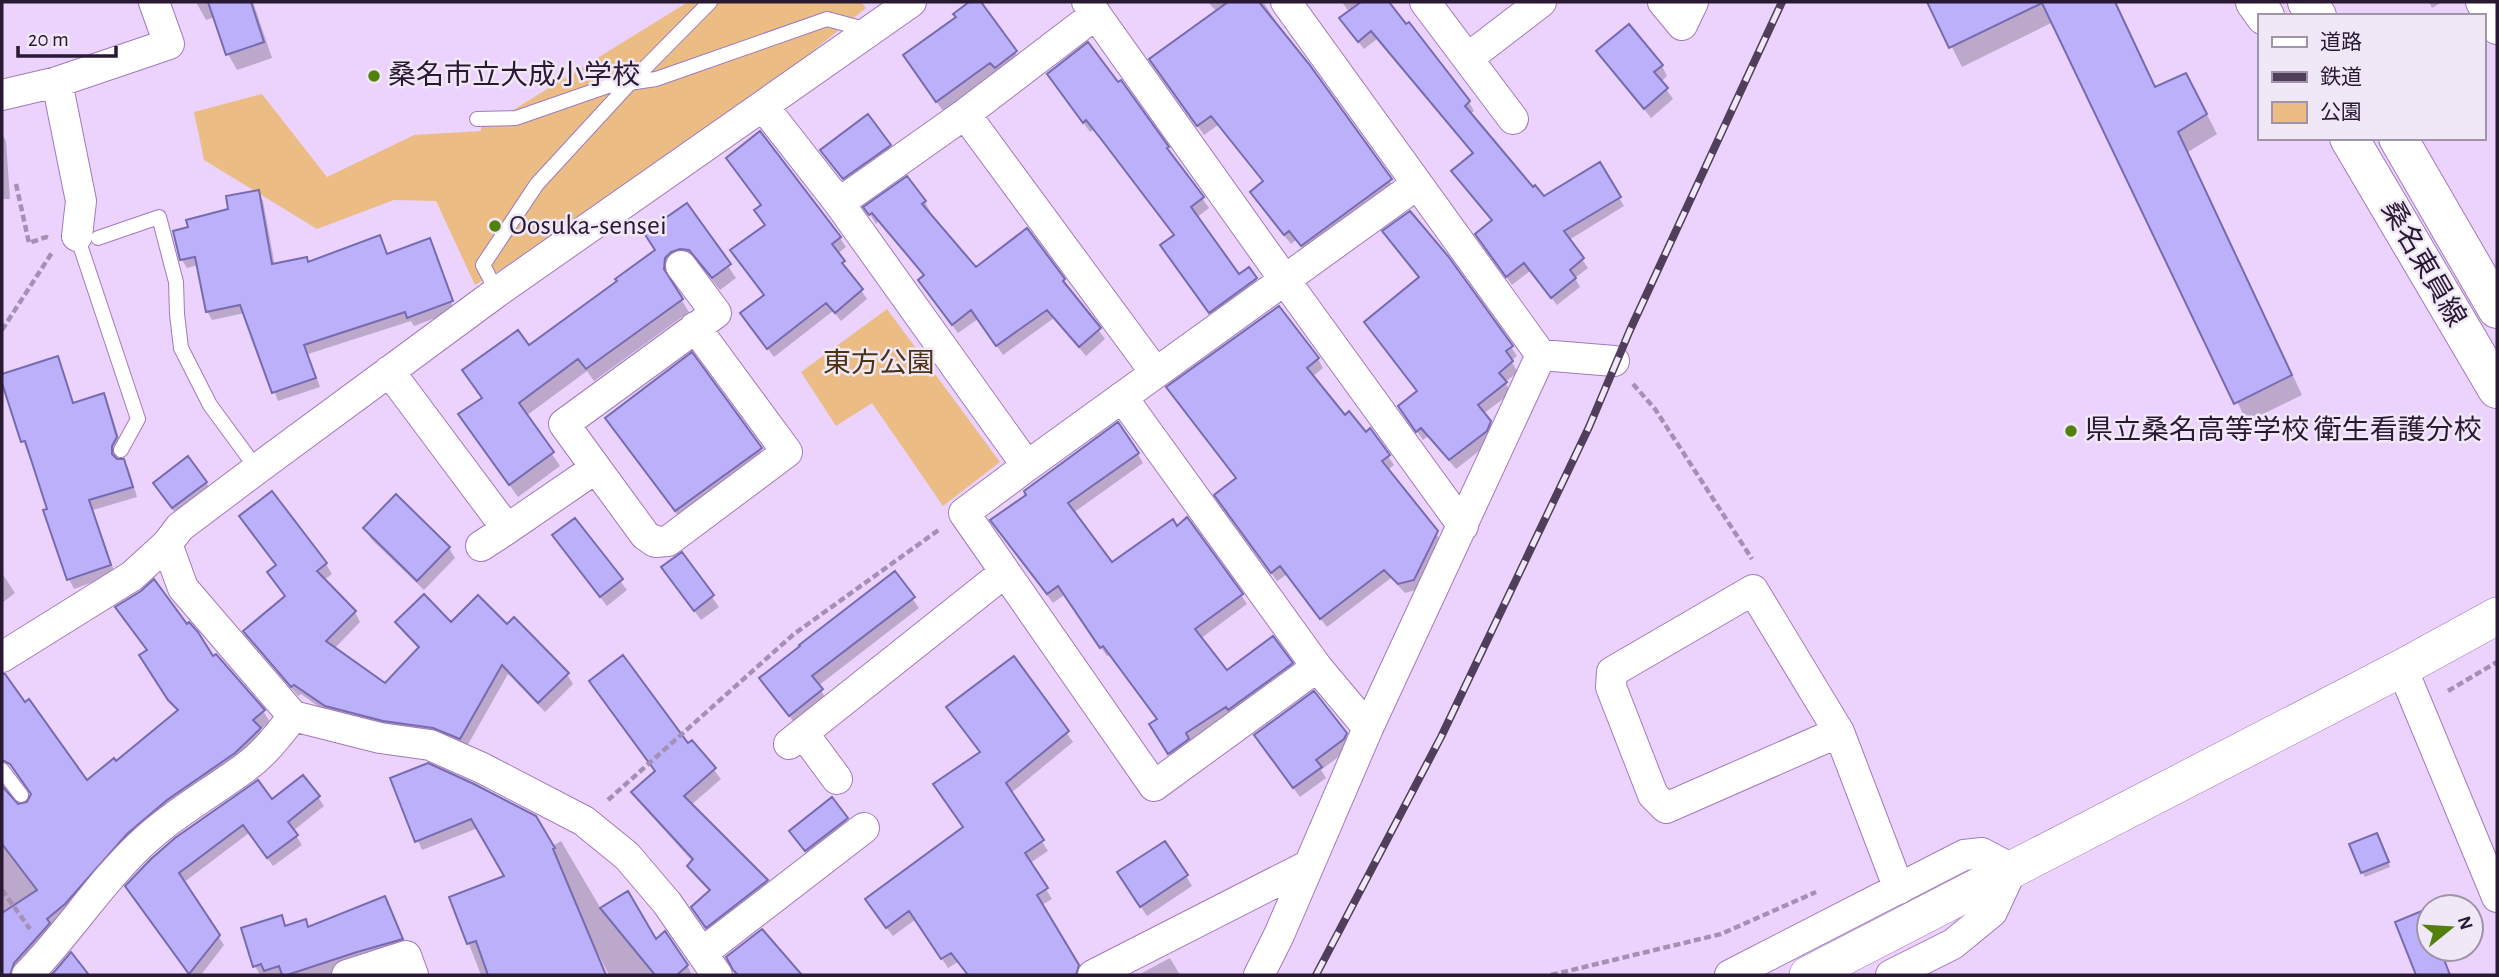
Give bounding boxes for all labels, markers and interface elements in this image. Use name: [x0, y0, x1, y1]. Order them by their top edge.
scale bar: [18, 14, 116, 58]
legend: [2258, 14, 2485, 140]
text: 20 m: [28, 29, 69, 50]
text: 道路: [2320, 31, 2362, 53]
place label: 桑名市立大成小学校: [388, 60, 640, 90]
text: 鉄道: [2320, 66, 2362, 88]
marker: 桑名市立大成小学校: [366, 68, 382, 84]
text: 公園: [2320, 102, 2362, 123]
street label: 桑名東員線: [2376, 195, 2472, 332]
place label: Oosuka-sensei: [509, 212, 667, 240]
marker: Oosuka-sensei: [487, 218, 503, 234]
park label: 東方公園: [823, 348, 935, 378]
place label: 県立桑名高等学校 衛生看護分校: [2085, 415, 2482, 445]
marker: 県立桑名高等学校 衛生看護分校: [2063, 423, 2079, 439]
north arrow: [2415, 893, 2485, 963]
text: N: [2454, 914, 2476, 932]

